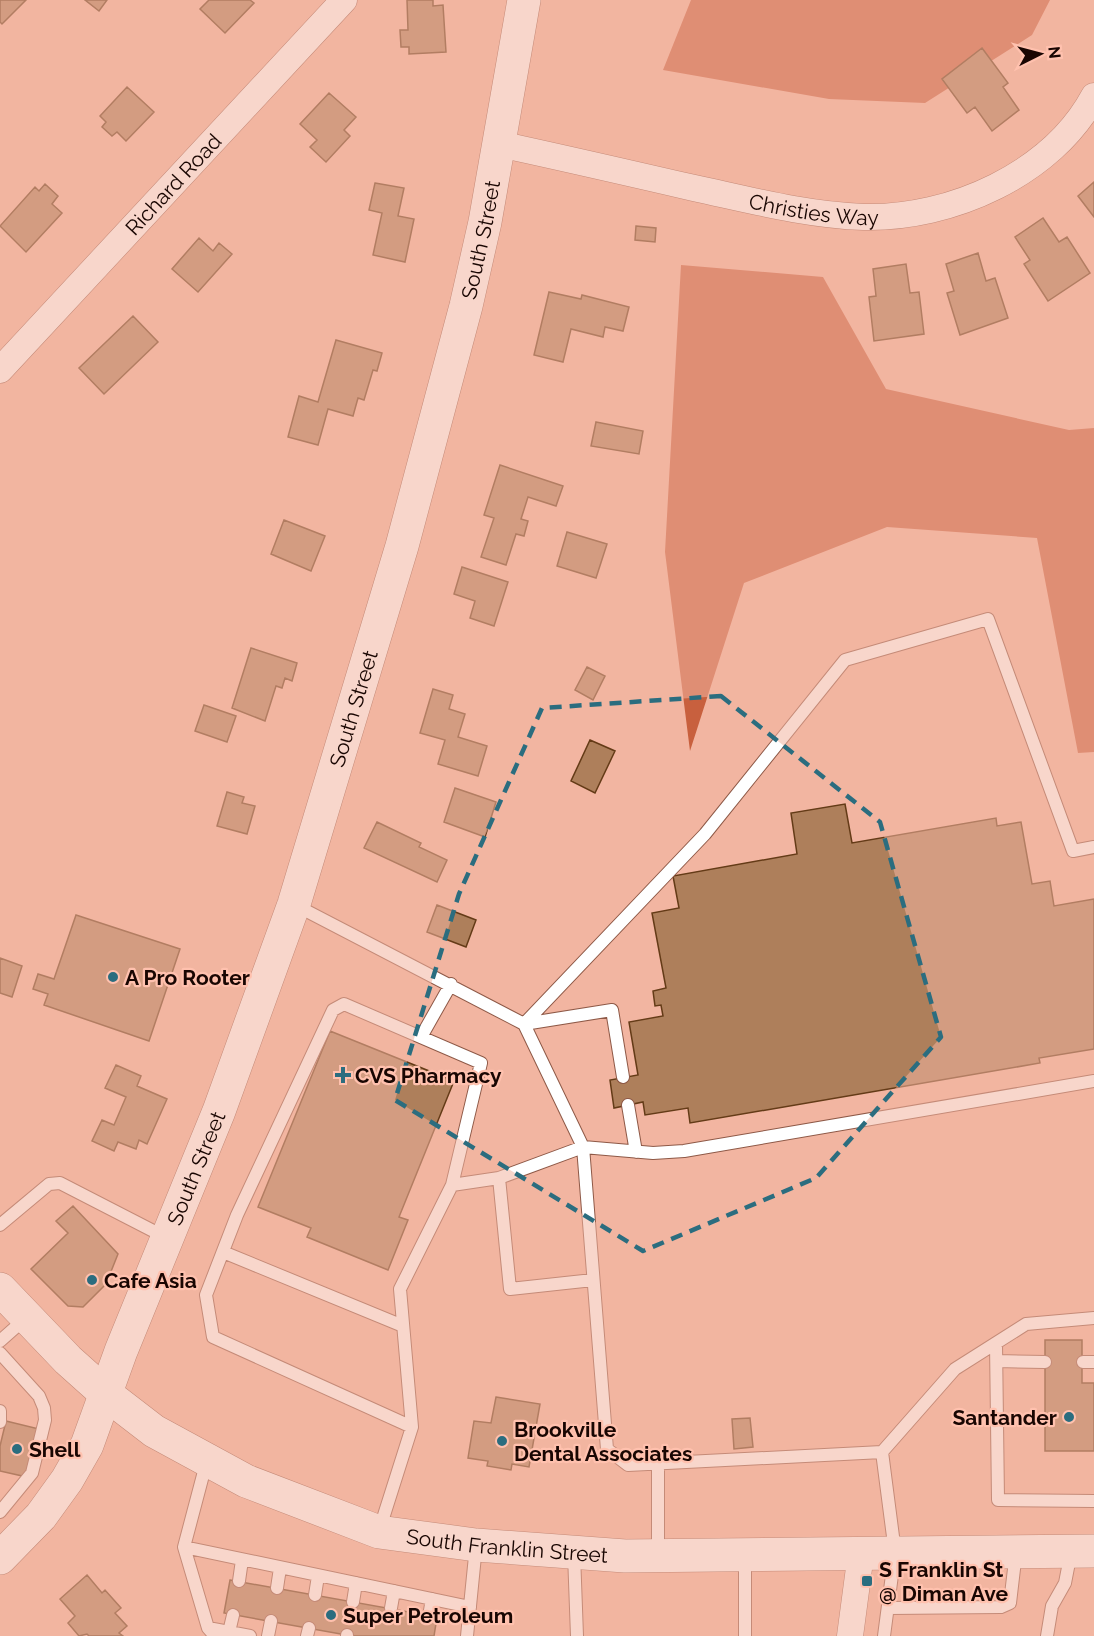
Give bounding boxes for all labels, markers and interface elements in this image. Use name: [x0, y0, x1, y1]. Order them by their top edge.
north arrow: [1010, 24, 1070, 84]
text: N: [1044, 45, 1065, 60]
street label: Richard Road: [120, 128, 226, 240]
street label: South Street: [455, 178, 505, 301]
street label: Christies Way: [747, 188, 879, 230]
street label: South Street: [324, 647, 382, 770]
place label: A Pro Rooter: [125, 965, 250, 990]
marker: A Pro Rooter: [106, 970, 120, 984]
place label: CVS Pharmacy: [355, 1063, 502, 1088]
marker: CVS Pharmacy: [336, 1068, 350, 1082]
street label: South Street: [161, 1107, 230, 1229]
place label: Cafe Asia: [104, 1268, 197, 1293]
marker: Cafe Asia: [85, 1273, 99, 1287]
place label: Santander: [952, 1405, 1057, 1430]
marker: Santander: [1062, 1410, 1076, 1424]
place label: Brookville Dental Associates: [514, 1417, 692, 1466]
marker: Brookville Dental Associates: [495, 1434, 509, 1448]
place label: Shell: [29, 1437, 81, 1462]
marker: Shell: [10, 1442, 24, 1456]
street label: South Franklin Street: [405, 1523, 609, 1567]
place label: S Franklin St @ Diman Ave: [879, 1557, 1008, 1606]
marker: S Franklin St @ Diman Ave: [860, 1574, 874, 1588]
place label: Super Petroleum: [343, 1603, 513, 1628]
marker: Super Petroleum: [324, 1608, 338, 1622]

